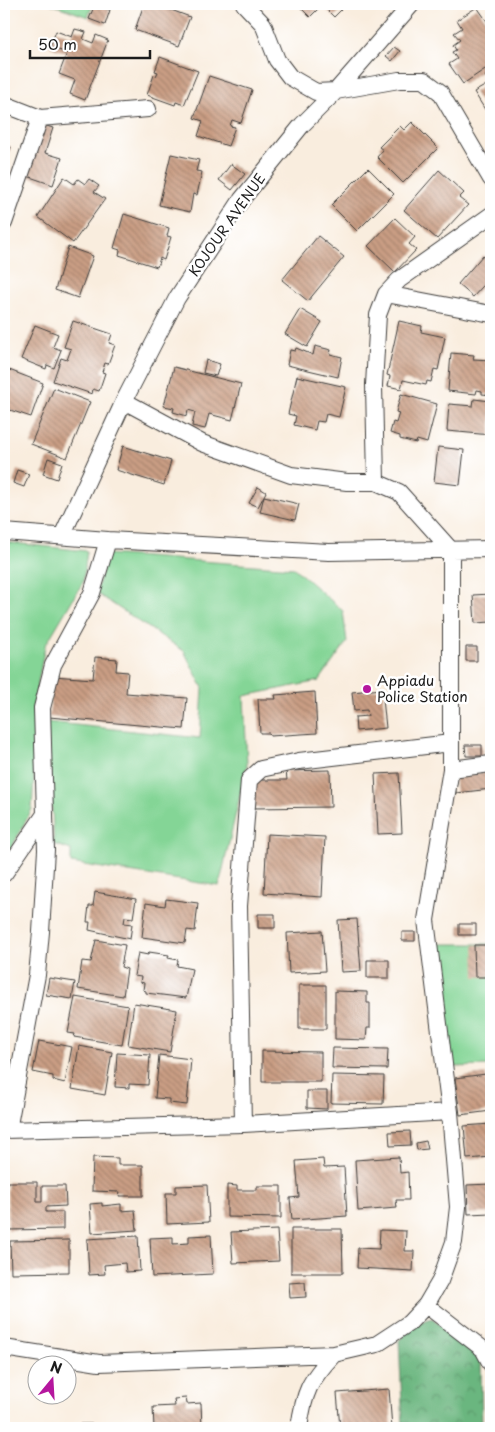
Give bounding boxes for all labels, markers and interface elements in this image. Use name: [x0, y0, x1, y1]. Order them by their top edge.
scale bar: [30, 28, 150, 60]
text: 50 m: [38, 32, 77, 55]
street label: KOJOUR AVENUE: [183, 169, 270, 281]
place label: Appiadu Police Station: [377, 670, 468, 707]
marker: Appiadu Police Station: [361, 683, 373, 695]
north arrow: [28, 1354, 78, 1404]
text: N: [48, 1355, 65, 1379]

